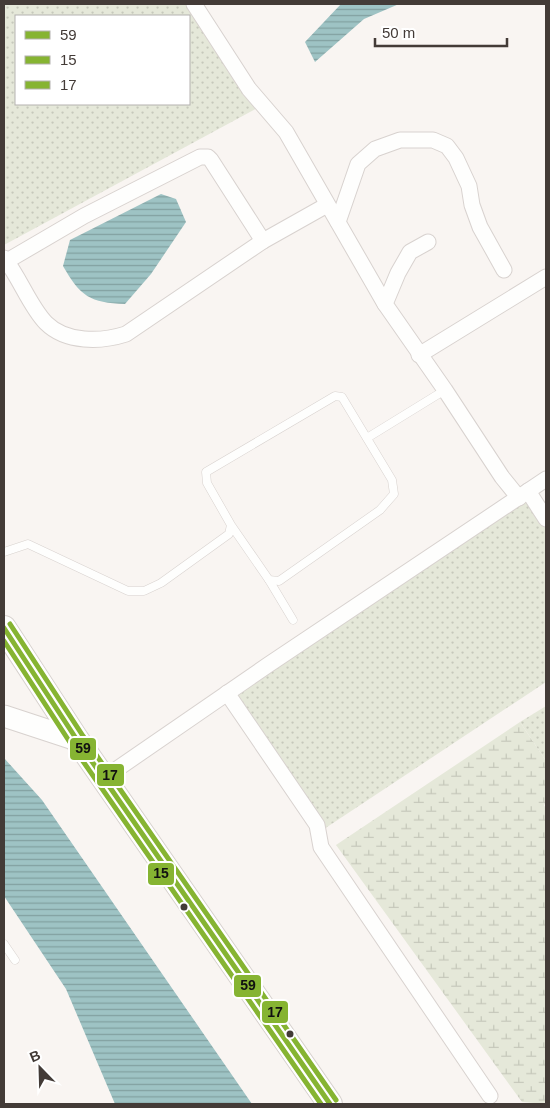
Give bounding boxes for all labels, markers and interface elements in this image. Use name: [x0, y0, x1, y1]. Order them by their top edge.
legend: [15, 15, 190, 105]
scale bar: [375, 15, 508, 47]
text: 50 m: [382, 24, 415, 41]
text: 59: [60, 26, 77, 43]
text: 15: [60, 51, 77, 68]
text: 17: [60, 76, 77, 93]
line badge: 59: [69, 737, 97, 761]
text: 59: [75, 740, 91, 756]
line badge: 17: [96, 763, 125, 787]
text: 17: [102, 767, 118, 783]
line badge: 15: [147, 862, 175, 886]
text: 15: [153, 865, 169, 881]
unlabelled marker: [179, 902, 189, 912]
line badge: 59: [233, 974, 262, 998]
text: 59: [240, 977, 256, 993]
line badge: 17: [261, 1000, 289, 1024]
text: 17: [267, 1004, 283, 1020]
unlabelled marker: [285, 1029, 295, 1039]
north arrow: [15, 1043, 65, 1093]
text: B: [27, 1047, 43, 1065]

